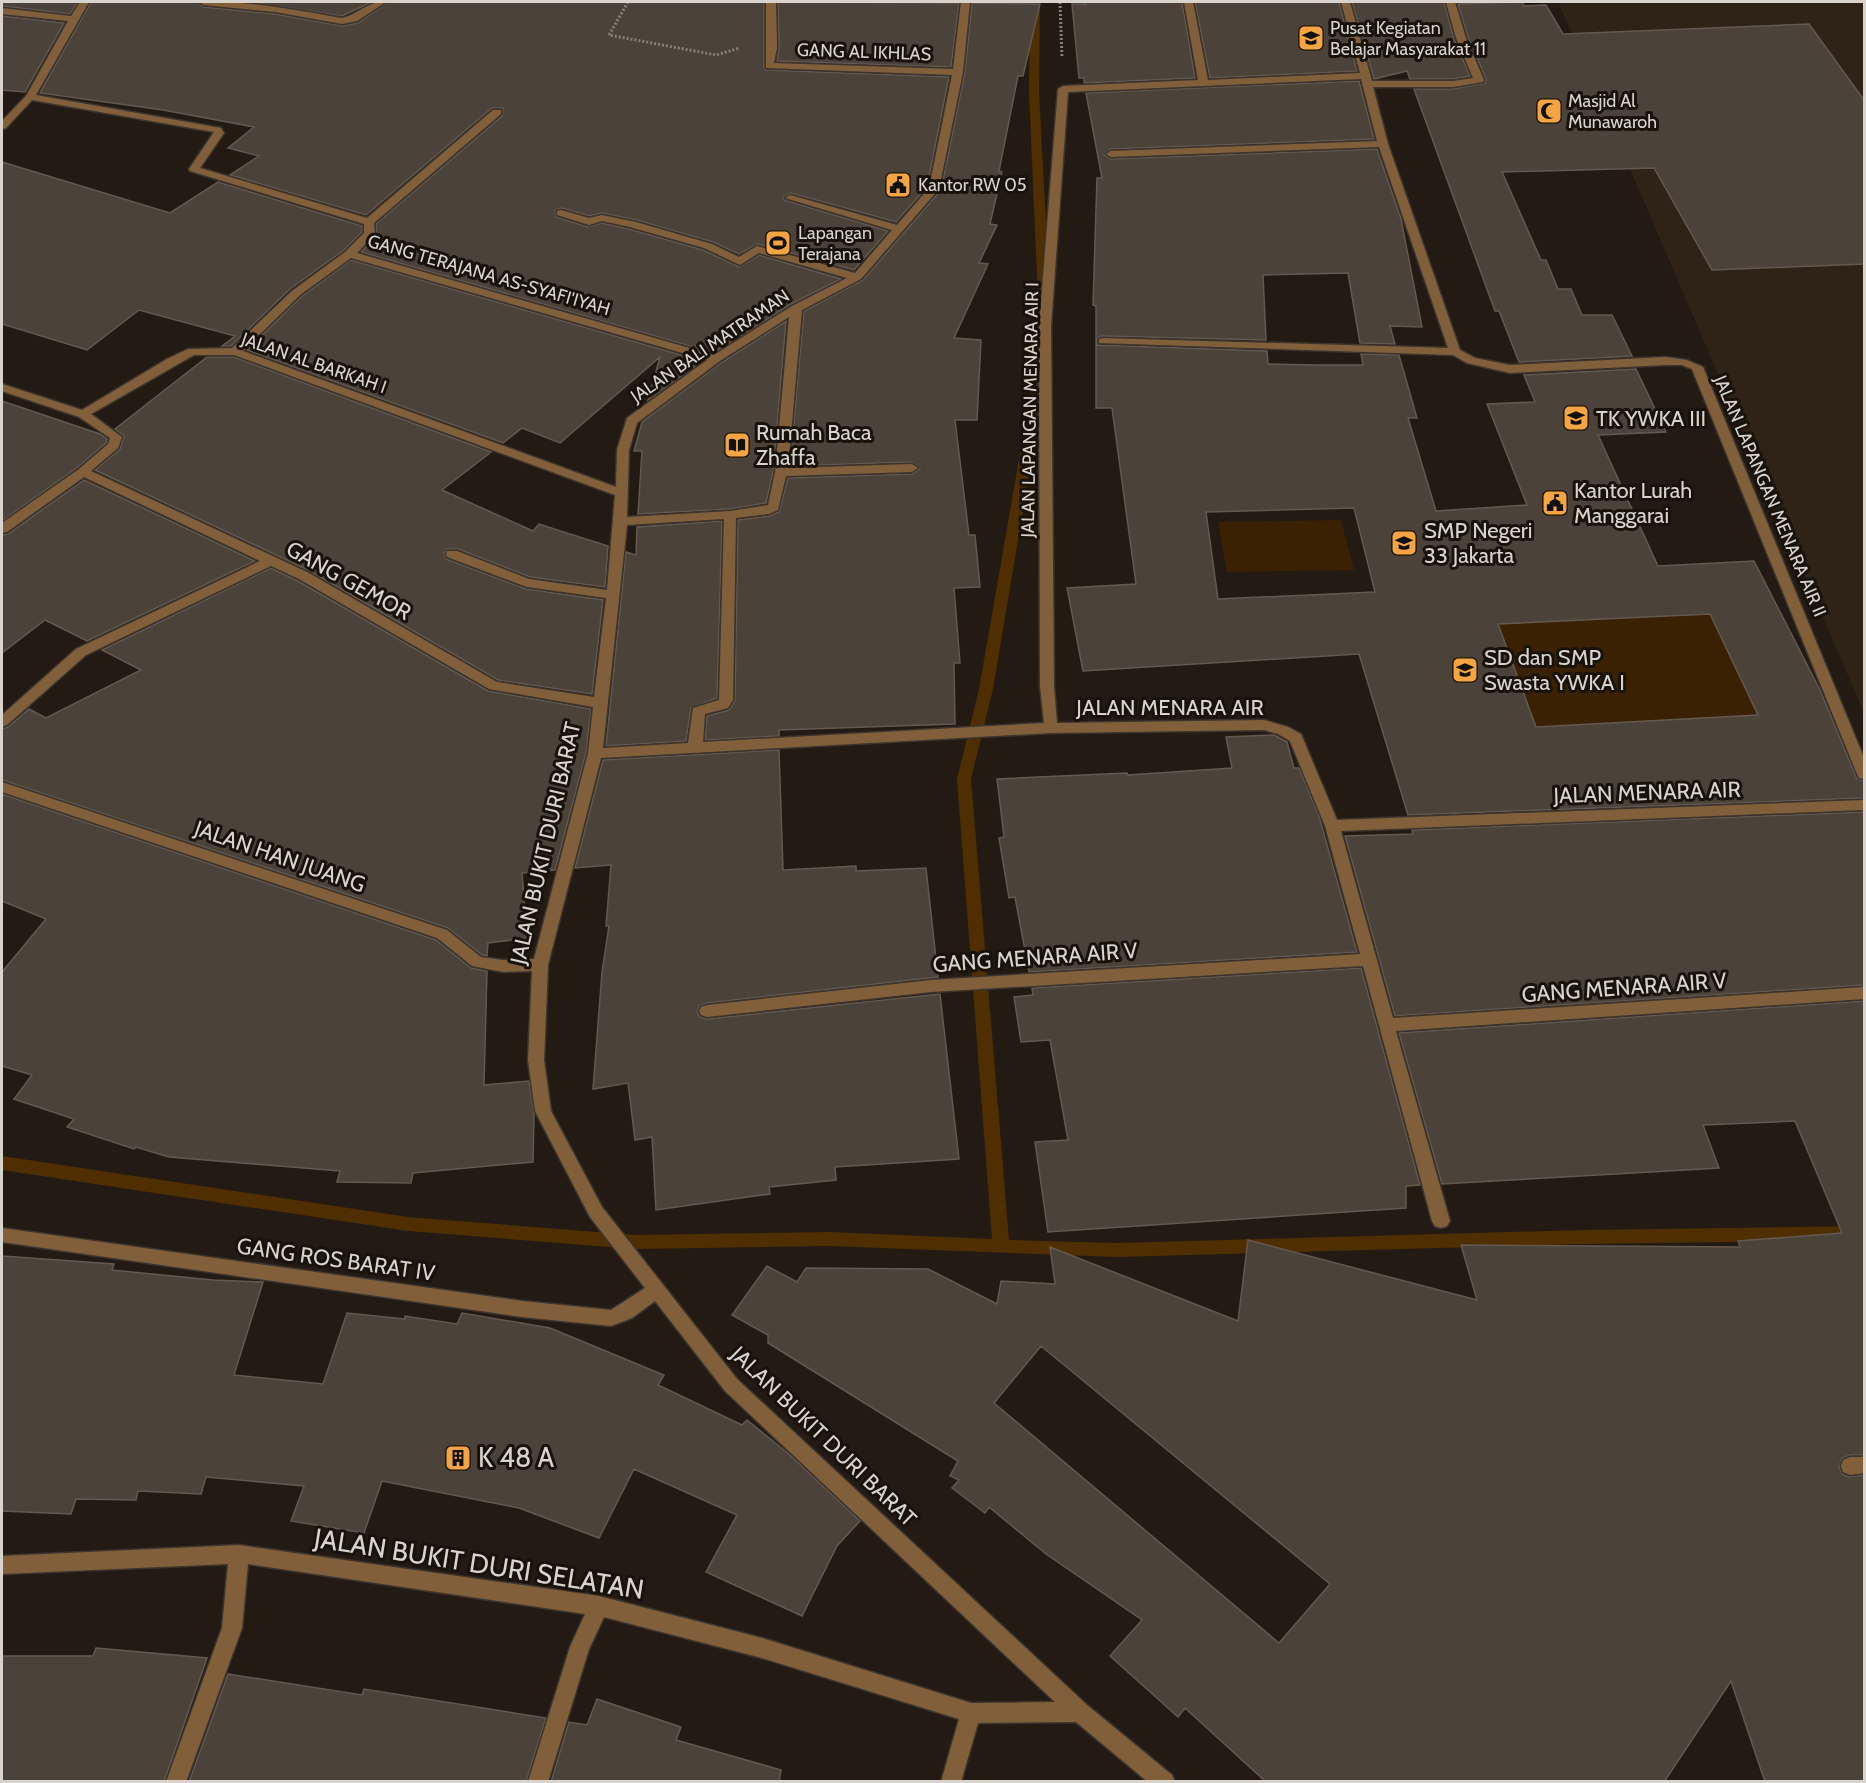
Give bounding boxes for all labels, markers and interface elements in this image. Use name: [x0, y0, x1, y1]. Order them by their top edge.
place label: Pusat Kegiatan Belajar Masyarakat 11: [1330, 17, 1486, 60]
school or university icon: Pusat Kegiatan Belajar Masyarakat 11: [1296, 23, 1326, 53]
street label: GANG AL IKHLAS: [797, 39, 931, 65]
place label: Masjid Al Munawaroh: [1568, 90, 1657, 133]
mosque icon: Masjid Al Munawaroh: [1534, 96, 1564, 126]
public building icon: Kantor RW 05: [883, 170, 913, 200]
place label: Kantor RW 05: [918, 174, 1027, 196]
place label: Lapangan Terajana: [798, 222, 872, 265]
sports icon: Lapangan Terajana: [763, 228, 793, 258]
street label: GANG TERAJANA AS-SYAFI'IYAH: [365, 230, 613, 320]
street label: JALAN LAPANGAN MENARA AIR I: [1017, 282, 1043, 539]
street label: JALAN BALI MATRAMAN: [626, 285, 794, 408]
street label: JALAN AL BARKAH I: [238, 328, 389, 398]
street label: JALAN LAPANGAN MENARA AIR II: [1709, 371, 1831, 620]
school or university icon: TK YWKA III: [1561, 403, 1591, 433]
place label: TK YWKA III: [1596, 405, 1706, 432]
place label: Rumah Baca Zhaffa: [756, 419, 872, 471]
library icon: Rumah Baca Zhaffa: [722, 430, 752, 460]
place label: Kantor Lurah Manggarai: [1574, 477, 1692, 529]
public building icon: Kantor Lurah Manggarai: [1540, 488, 1570, 518]
place label: SMP Negeri 33 Jakarta: [1424, 517, 1532, 569]
school or university icon: SMP Negeri 33 Jakarta: [1389, 528, 1419, 558]
street label: GANG GEMOR: [282, 535, 416, 626]
place label: SD dan SMP Swasta YWKA I: [1484, 644, 1625, 696]
school or university icon: SD dan SMP Swasta YWKA I: [1450, 655, 1480, 685]
street label: JALAN MENARA AIR: [1075, 694, 1264, 721]
street label: JALAN BUKIT DURI BARAT: [504, 719, 587, 968]
street label: JALAN MENARA AIR: [1552, 776, 1741, 809]
street label: JALAN HAN JUANG: [190, 814, 369, 898]
street label: GANG MENARA AIR V: [932, 937, 1139, 978]
street label: GANG MENARA AIR V: [1521, 967, 1728, 1008]
street label: GANG ROS BARAT IV: [235, 1232, 437, 1287]
street label: JALAN BUKIT DURI BARAT: [724, 1340, 922, 1532]
place label: K 48 A: [478, 1441, 554, 1474]
building icon: K 48 A: [443, 1443, 473, 1473]
street label: JALAN BUKIT DURI SELATAN: [311, 1521, 646, 1606]

